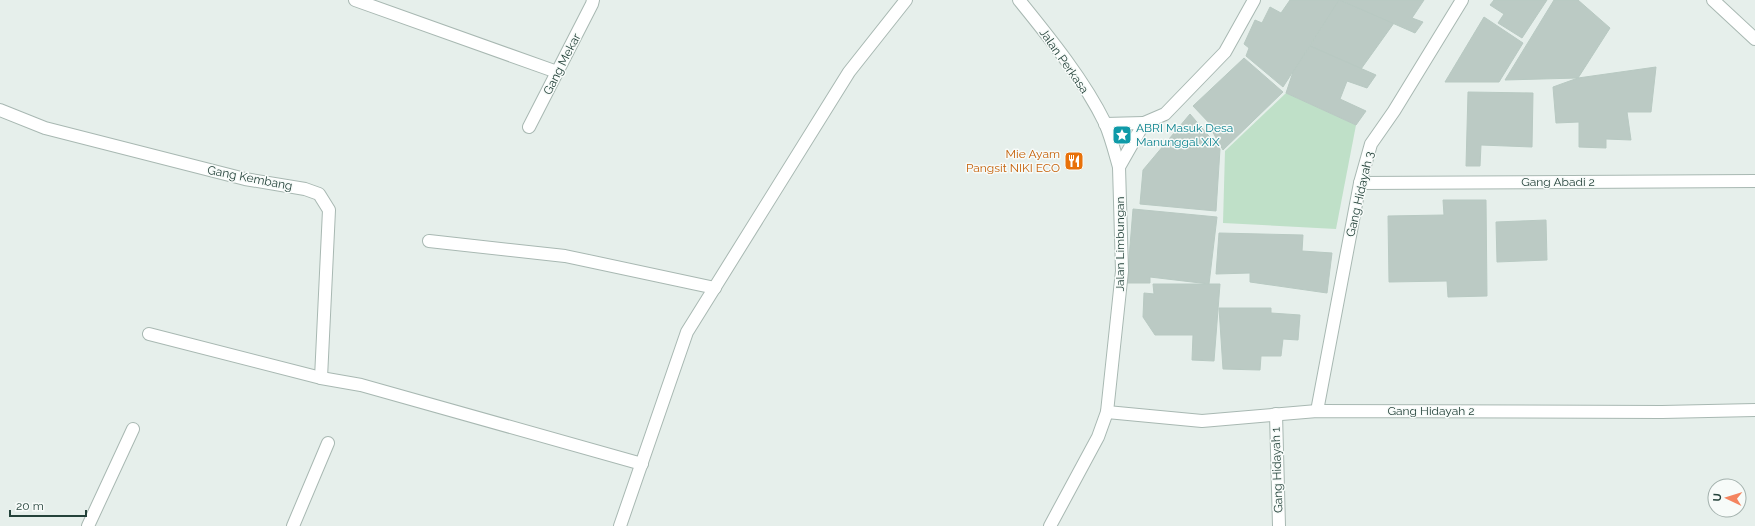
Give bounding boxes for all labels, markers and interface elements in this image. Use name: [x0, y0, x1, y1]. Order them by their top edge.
street label: Jalan Perkasa: [1037, 26, 1091, 96]
street label: Gang Mekar: [541, 30, 584, 97]
place label: ABRI Masuk Desa Manunggal XIX: [1136, 121, 1233, 149]
place icon: ABRI Masuk Desa Manunggal XIX: [1111, 124, 1133, 146]
place label: Mie Ayam Pangsit NIKI ECO: [966, 147, 1060, 175]
restaurant icon: Mie Ayam Pangsit NIKI ECO: [1063, 150, 1085, 172]
street label: Gang Hidayah 3: [1343, 150, 1377, 238]
street label: Gang Kembang: [206, 163, 294, 193]
street label: Gang Abadi 2: [1521, 175, 1595, 189]
street label: Jalan Limbungan: [1113, 196, 1127, 292]
street label: Gang Hidayah 2: [1387, 404, 1475, 418]
street label: Gang Hidayah 1: [1269, 427, 1285, 513]
north arrow: [1707, 478, 1747, 518]
scale bar: [10, 492, 86, 518]
text: U: [1711, 493, 1724, 502]
text: 20 m: [16, 499, 44, 513]

